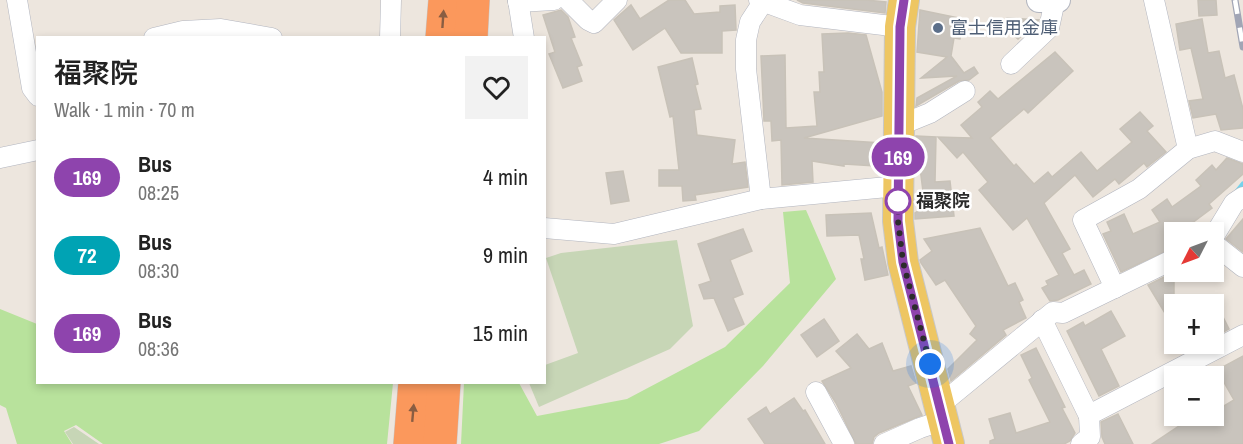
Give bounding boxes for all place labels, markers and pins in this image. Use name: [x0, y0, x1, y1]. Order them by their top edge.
place label: 富士信用金庫: [950, 15, 1058, 40]
marker: 富士信用金庫: [931, 21, 945, 35]
marker: 福聚院: [885, 188, 911, 214]
place label: 福聚院: [916, 188, 970, 213]

